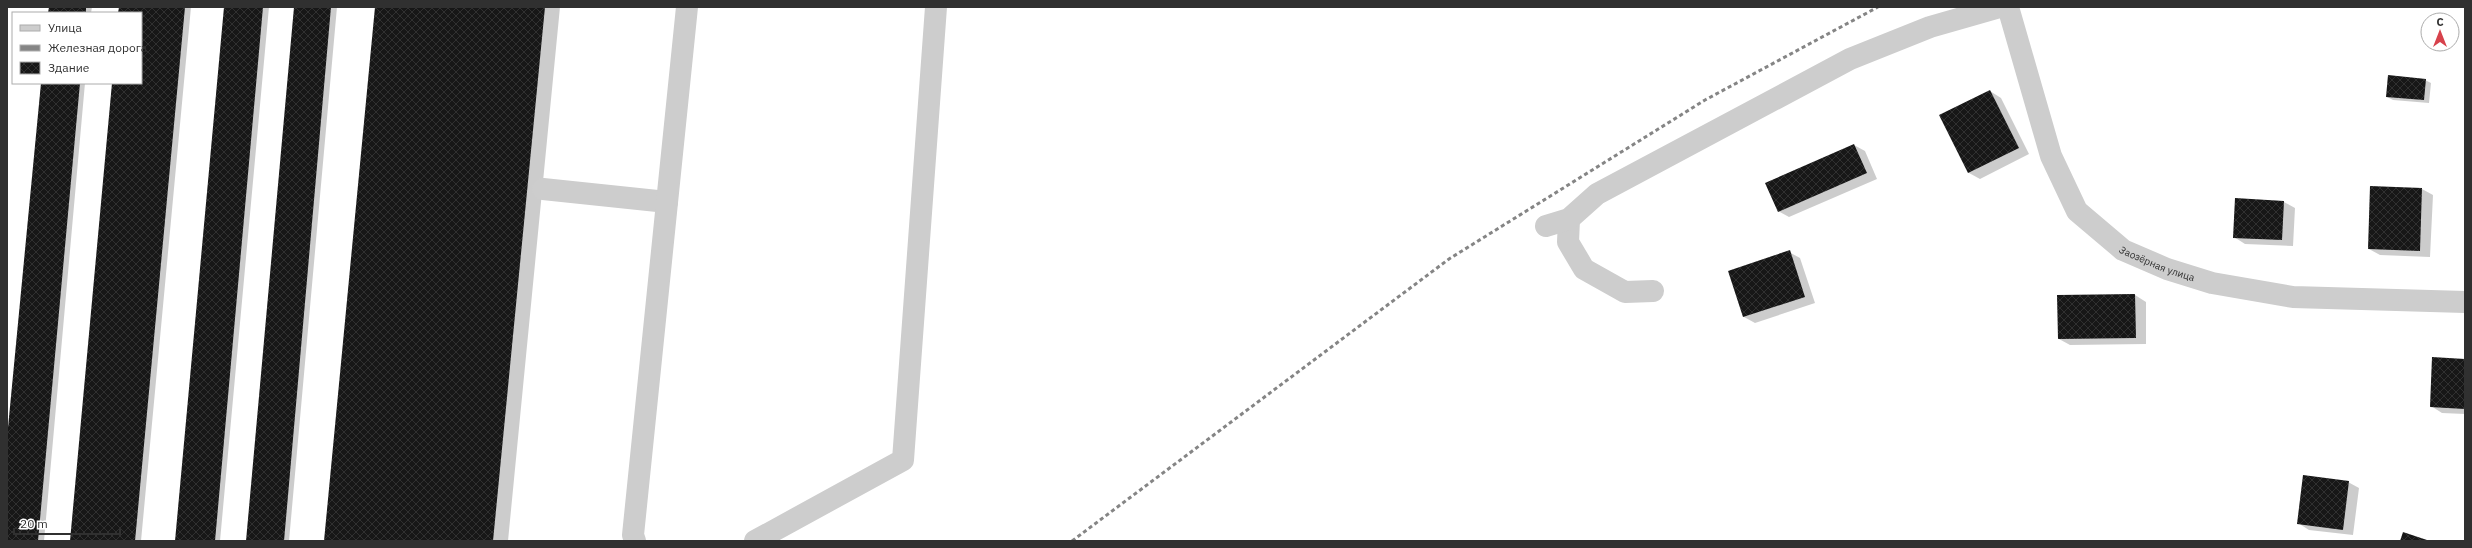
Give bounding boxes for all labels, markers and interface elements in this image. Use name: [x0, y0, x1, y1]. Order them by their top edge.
legend: [12, 12, 142, 84]
north arrow: [2420, 12, 2460, 52]
text: С: [2436, 15, 2444, 29]
text: Улица: [48, 20, 82, 35]
text: Железная дорога: [48, 40, 148, 55]
text: Здание: [48, 60, 90, 75]
street label: Заозёрная улица: [2116, 243, 2197, 284]
scale bar: [14, 510, 120, 536]
text: 20 m: [20, 516, 48, 531]

